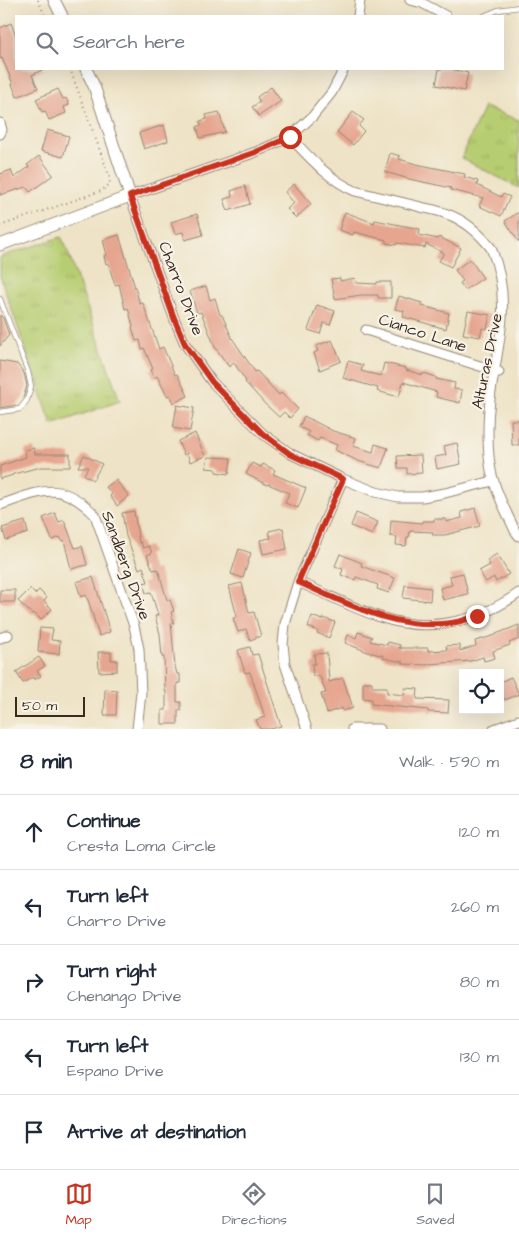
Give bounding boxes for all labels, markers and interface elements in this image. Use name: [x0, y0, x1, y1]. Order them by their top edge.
search box: [15, 15, 504, 70]
icon: search: [33, 29, 61, 57]
text: Search here: [73, 29, 185, 56]
route start: [279, 126, 302, 149]
street label: Charro Drive: [153, 238, 209, 339]
street label: Cianco Lane: [376, 308, 470, 358]
street label: Alturas Drive: [466, 311, 508, 411]
street label: Sandberg Drive: [95, 508, 156, 623]
route end: [466, 605, 489, 628]
map controls: [459, 669, 504, 714]
button: locate: [459, 669, 504, 714]
scale bar: [15, 694, 85, 717]
text: 50 m: [22, 696, 57, 716]
text: 8 min: [20, 747, 72, 776]
text: Walk · 590 m: [399, 751, 499, 773]
text: Continue: [67, 808, 141, 835]
icon: ahead: [20, 818, 48, 846]
text: 120 m: [459, 821, 499, 843]
text: Cresta Loma Circle: [67, 835, 216, 857]
text: Turn left: [67, 883, 148, 910]
icon: left: [20, 893, 48, 921]
text: 260 m: [451, 896, 499, 918]
text: Charro Drive: [67, 910, 166, 932]
text: Turn right: [67, 958, 156, 985]
icon: right: [20, 968, 48, 996]
text: 80 m: [460, 971, 499, 993]
text: Chenango Drive: [67, 985, 181, 1007]
text: Turn left: [67, 1033, 148, 1060]
icon: left: [20, 1043, 48, 1071]
text: 130 m: [460, 1046, 499, 1068]
text: Espano Drive: [67, 1060, 164, 1082]
icon: arrive: [20, 1118, 48, 1146]
text: Arrive at destination: [67, 1119, 246, 1146]
tab: Map: [65, 1180, 93, 1230]
tab: Directions: [222, 1180, 287, 1230]
tab: Saved: [416, 1180, 454, 1230]

